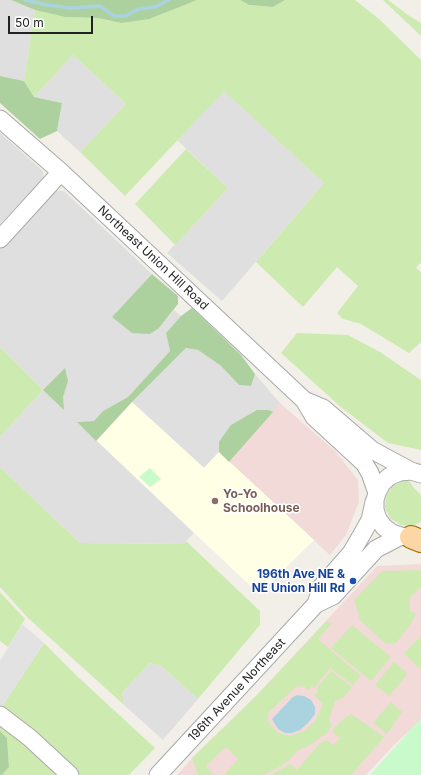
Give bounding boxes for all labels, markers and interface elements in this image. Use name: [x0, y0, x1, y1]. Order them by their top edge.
scale bar: [10, 8, 95, 34]
text: 50 m: [15, 15, 44, 30]
street label: Northeast Union Hill Road: [95, 203, 211, 313]
place label: Yo-Yo Schoolhouse: [223, 487, 300, 515]
marker: Yo-Yo Schoolhouse: [210, 496, 220, 506]
place label: 196th Ave NE & NE Union Hill Rd: [252, 567, 345, 595]
marker: 196th Ave NE & NE Union Hill Rd: [348, 576, 358, 586]
street label: 196th Avenue Northeast: [185, 635, 289, 745]

